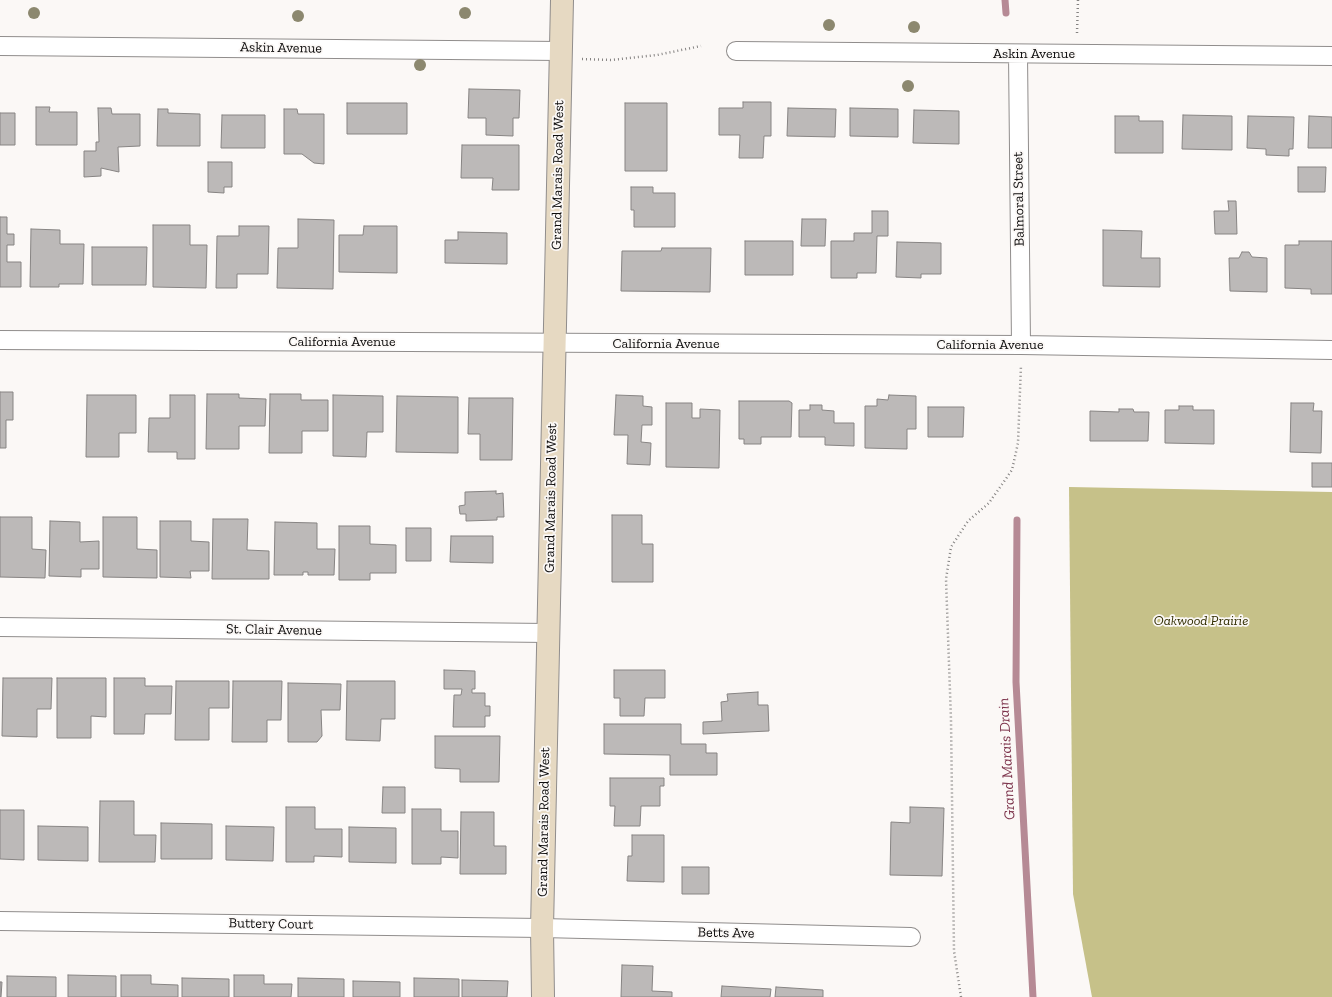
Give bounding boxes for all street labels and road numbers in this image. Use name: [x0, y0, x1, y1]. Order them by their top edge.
street label: Askin Avenue: [240, 39, 322, 57]
street label: Askin Avenue: [993, 46, 1075, 62]
street label: Grand Marais Road West: [548, 100, 568, 250]
street label: Balmoral Street: [1010, 152, 1028, 246]
street label: California Avenue: [288, 334, 396, 350]
street label: California Avenue: [612, 336, 720, 352]
street label: California Avenue: [936, 337, 1044, 353]
street label: Grand Marais Road West: [541, 423, 561, 573]
street label: St. Clair Avenue: [226, 621, 322, 639]
street label: Grand Marais Road West: [534, 747, 554, 897]
street label: Buttery Court: [229, 915, 313, 933]
street label: Betts Ave: [698, 924, 754, 942]

